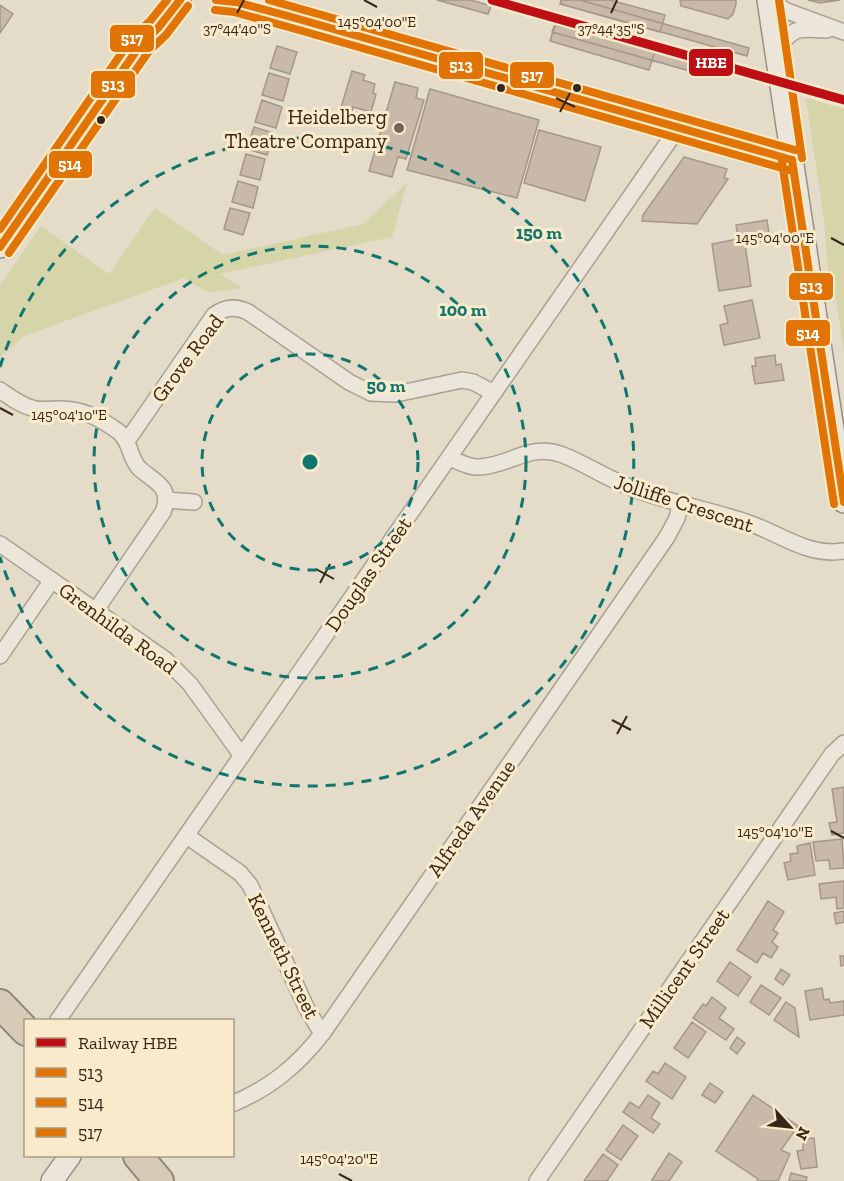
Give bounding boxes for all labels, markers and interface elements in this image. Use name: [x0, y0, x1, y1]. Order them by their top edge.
text: 145°04'00"E: [338, 13, 416, 31]
text: 37°44'40"S: [203, 20, 271, 38]
text: 37°44'35"S: [578, 20, 645, 38]
line badge: 517: [109, 24, 155, 53]
text: 517: [121, 29, 143, 48]
line badge: HBE: [688, 48, 734, 77]
line badge: 513: [438, 51, 484, 80]
text: HBE: [695, 53, 727, 72]
text: 513: [449, 56, 473, 75]
line badge: 517: [509, 61, 555, 89]
text: 517: [521, 66, 543, 85]
line badge: 513: [90, 70, 136, 99]
text: 513: [101, 75, 125, 94]
unlabelled marker: [495, 82, 507, 94]
unlabelled marker: [571, 82, 583, 94]
place label: Heidelberg Theatre Company: [225, 104, 387, 153]
unlabelled marker: [95, 114, 107, 126]
marker: Heidelberg Theatre Company: [392, 121, 406, 135]
line badge: 514: [48, 150, 93, 179]
text: 514: [58, 155, 82, 174]
text: 150 m: [516, 222, 562, 244]
text: 145°04'00"E: [736, 229, 814, 247]
line badge: 513: [788, 272, 834, 301]
text: 513: [799, 277, 823, 296]
text: 100 m: [439, 299, 487, 321]
street label: Grove Road: [146, 309, 229, 407]
line badge: 514: [785, 319, 831, 347]
text: 514: [796, 324, 820, 343]
text: 50 m: [367, 375, 406, 397]
text: 145°04'10"E: [31, 406, 107, 424]
centre of rings: [300, 452, 320, 472]
street label: Jolliffe Crescent: [611, 469, 757, 537]
street label: Douglas Street: [319, 512, 417, 636]
street label: Grenhilda Road: [54, 577, 182, 680]
street label: Alfreda Avenue: [421, 755, 521, 881]
text: 145°04'10"E: [737, 823, 813, 841]
street label: Kenneth Street: [243, 889, 325, 1023]
street label: Millicent Street: [633, 903, 735, 1033]
legend: [24, 1019, 234, 1157]
text: Railway HBE: [78, 1032, 177, 1054]
text: 513: [78, 1062, 103, 1084]
text: 514: [78, 1092, 104, 1114]
north arrow: [760, 1097, 820, 1157]
text: 517: [78, 1122, 103, 1144]
text: N: [792, 1124, 814, 1143]
text: 145°04'20"E: [300, 1150, 378, 1168]

